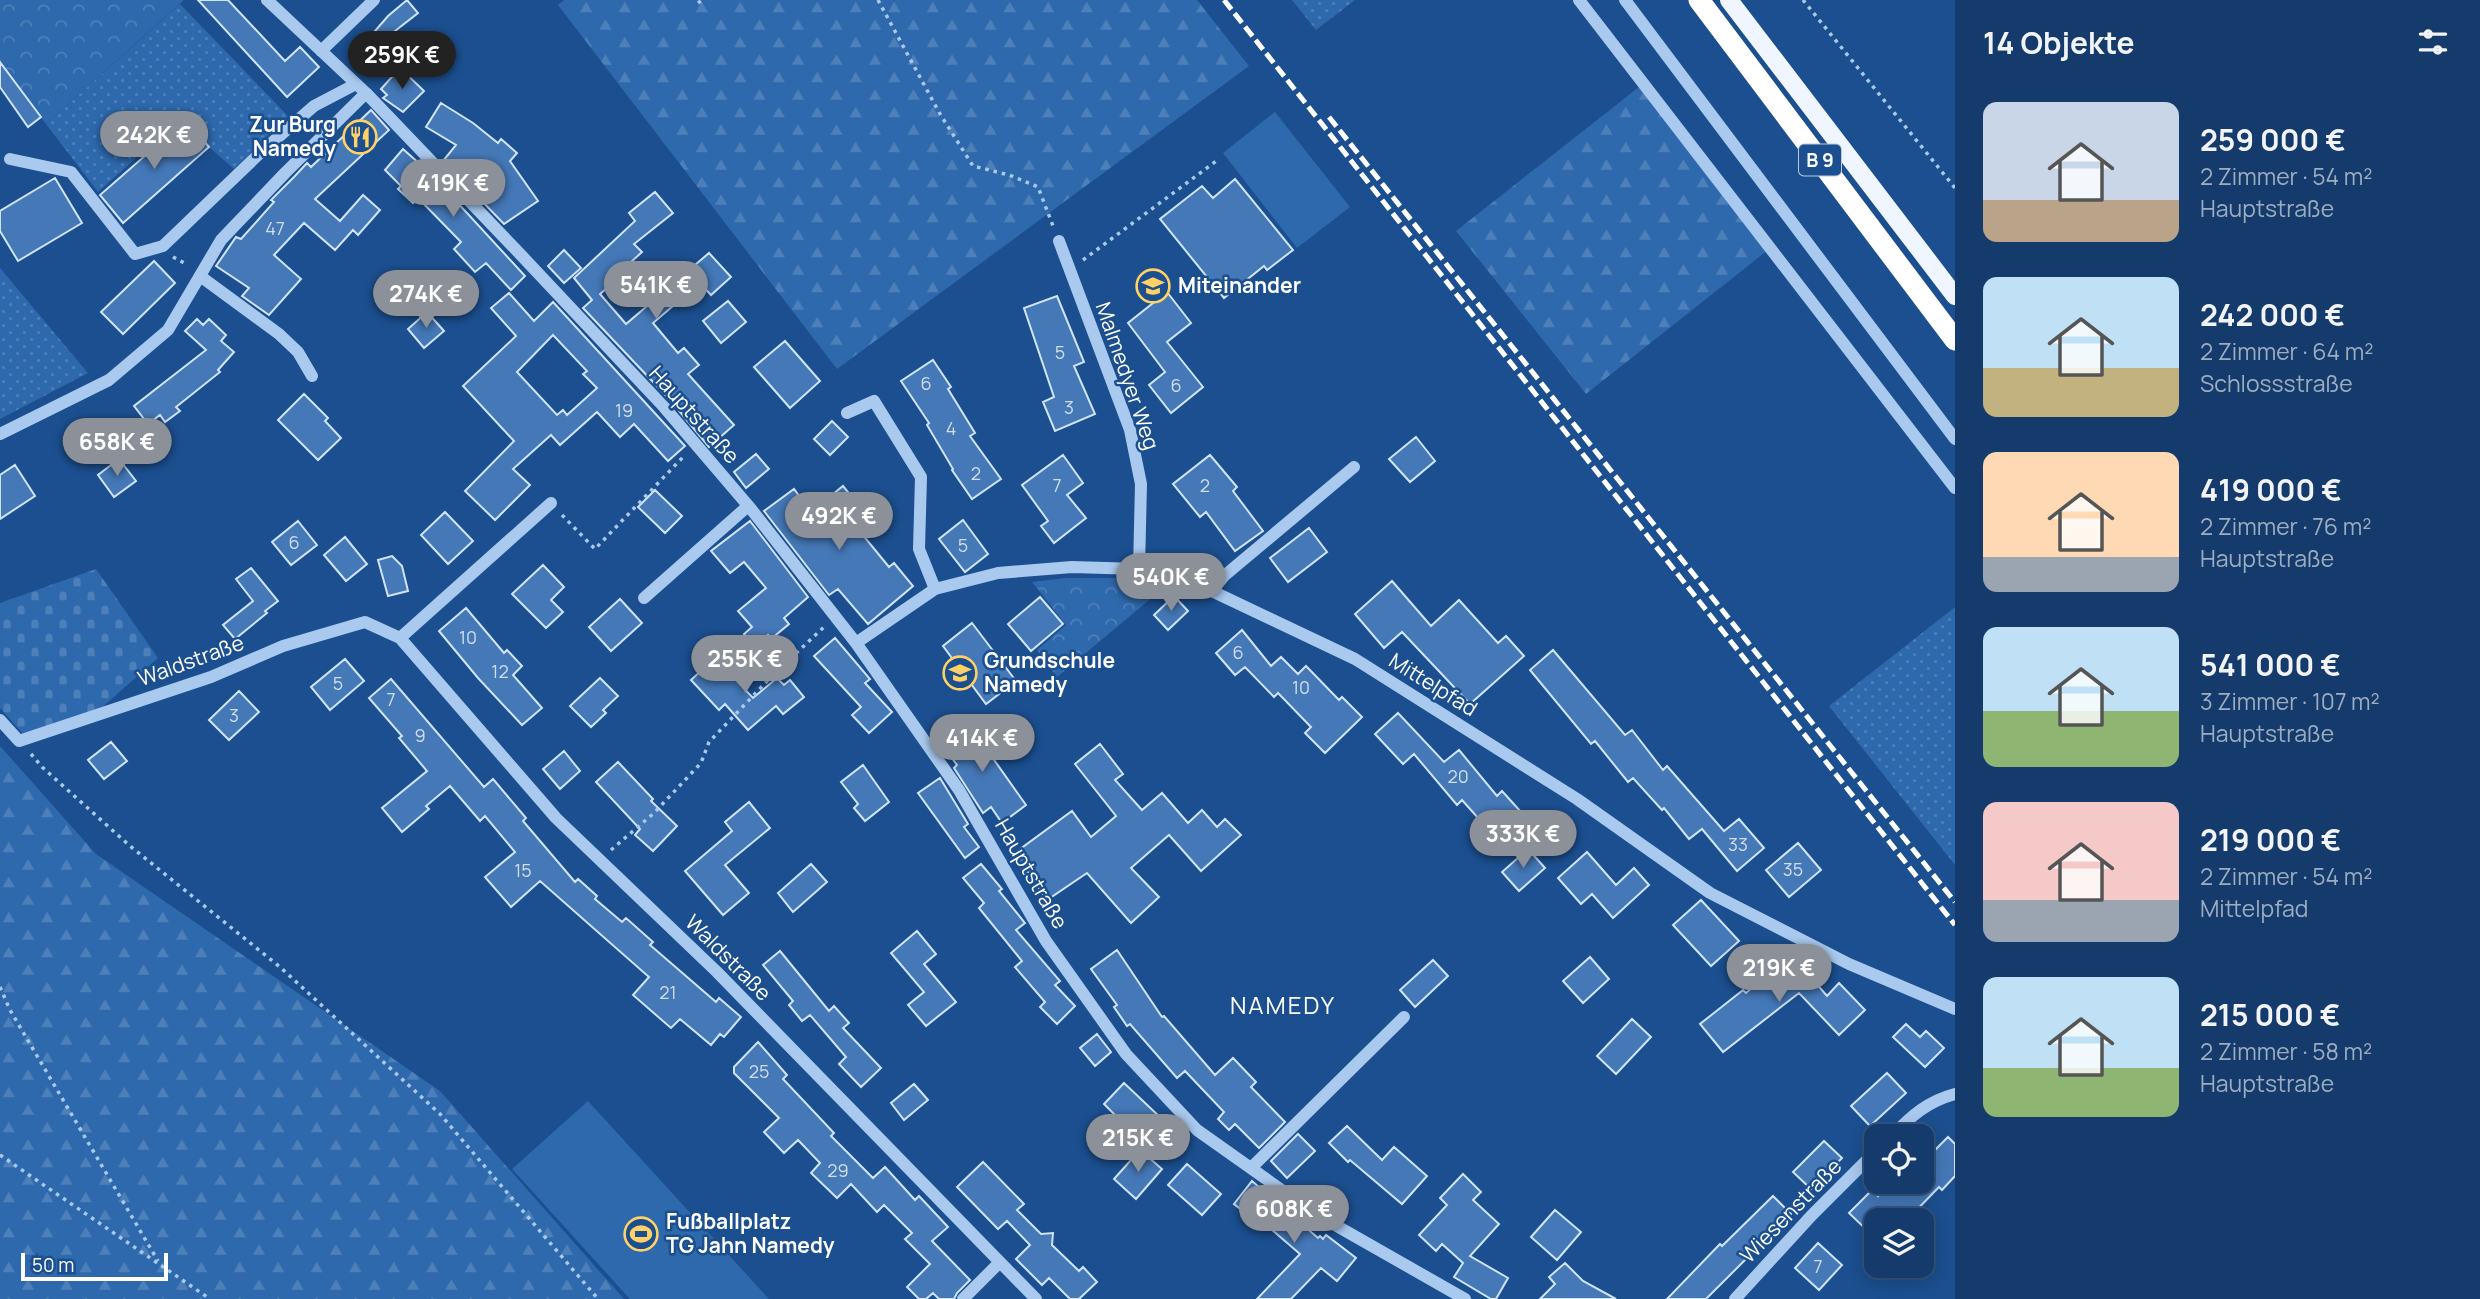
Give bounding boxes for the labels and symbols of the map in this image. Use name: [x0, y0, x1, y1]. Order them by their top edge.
pin: 259K €: [345, 32, 459, 91]
place label: Zur Burg Namedy: [249, 110, 336, 162]
pin: 242K €: [97, 111, 211, 171]
restaurant icon: Zur Burg Namedy: [341, 118, 379, 156]
road number: B 9: [1799, 144, 1841, 176]
pin: 419K €: [396, 160, 510, 219]
house number: 47: [265, 216, 285, 240]
pin: 541K €: [599, 262, 713, 321]
school or university icon: Miteinander: [1134, 267, 1172, 305]
pin: 274K €: [369, 270, 483, 330]
place label: Miteinander: [1178, 271, 1301, 299]
street label: Malmedyer Weg: [1090, 298, 1166, 453]
house number: 5: [1055, 340, 1065, 364]
street label: Hauptstraße: [643, 359, 746, 469]
house number: 6: [920, 371, 932, 395]
house number: 6: [1170, 373, 1182, 397]
house number: 3: [1064, 395, 1074, 419]
house number: 19: [615, 398, 633, 422]
house number: 4: [946, 416, 956, 440]
pin: 658K €: [60, 419, 174, 478]
house number: 2: [971, 461, 981, 485]
house number: 7: [1052, 473, 1062, 497]
house number: 2: [1200, 473, 1210, 497]
pin: 492K €: [782, 492, 896, 552]
house number: 6: [288, 530, 300, 554]
house number: 5: [958, 533, 968, 557]
pin: 540K €: [1114, 554, 1228, 613]
house number: 10: [459, 625, 477, 649]
street label: Waldstraße: [134, 628, 248, 692]
pin: 255K €: [688, 636, 802, 695]
house number: 6: [1232, 640, 1244, 664]
place label: Grundschule Namedy: [984, 646, 1115, 698]
street label: Mittelpfad: [1384, 646, 1483, 722]
school or university icon: Grundschule Namedy: [941, 654, 979, 692]
house number: 12: [491, 659, 509, 683]
house number: 5: [333, 671, 343, 695]
house number: 10: [1292, 675, 1310, 699]
house number: 7: [386, 687, 396, 711]
house number: 3: [229, 703, 239, 727]
pin: 414K €: [925, 714, 1039, 774]
house number: 9: [414, 723, 426, 747]
house number: 20: [1447, 764, 1469, 788]
pin: 333K €: [1466, 810, 1580, 870]
street label: Hauptstraße: [989, 813, 1075, 934]
house number: 33: [1728, 832, 1748, 856]
house number: 35: [1783, 857, 1803, 881]
house number: 15: [514, 858, 532, 882]
street label: Waldstraße: [680, 908, 778, 1006]
pin: 219K €: [1722, 944, 1836, 1004]
house number: 21: [659, 980, 677, 1004]
district label: NAMEDY: [1230, 988, 1336, 1021]
house number: 25: [749, 1059, 769, 1083]
pin: 215K €: [1081, 1114, 1195, 1174]
street label: Wiesenstraße: [1733, 1152, 1847, 1269]
house number: 29: [827, 1158, 849, 1182]
pin: 608K €: [1237, 1186, 1351, 1245]
place label: Fußballplatz TG Jahn Namedy: [666, 1207, 835, 1259]
sports icon: Fußballplatz TG Jahn Namedy: [622, 1215, 660, 1253]
scale bar: [21, 1250, 168, 1282]
house number: 7: [1813, 1254, 1823, 1278]

